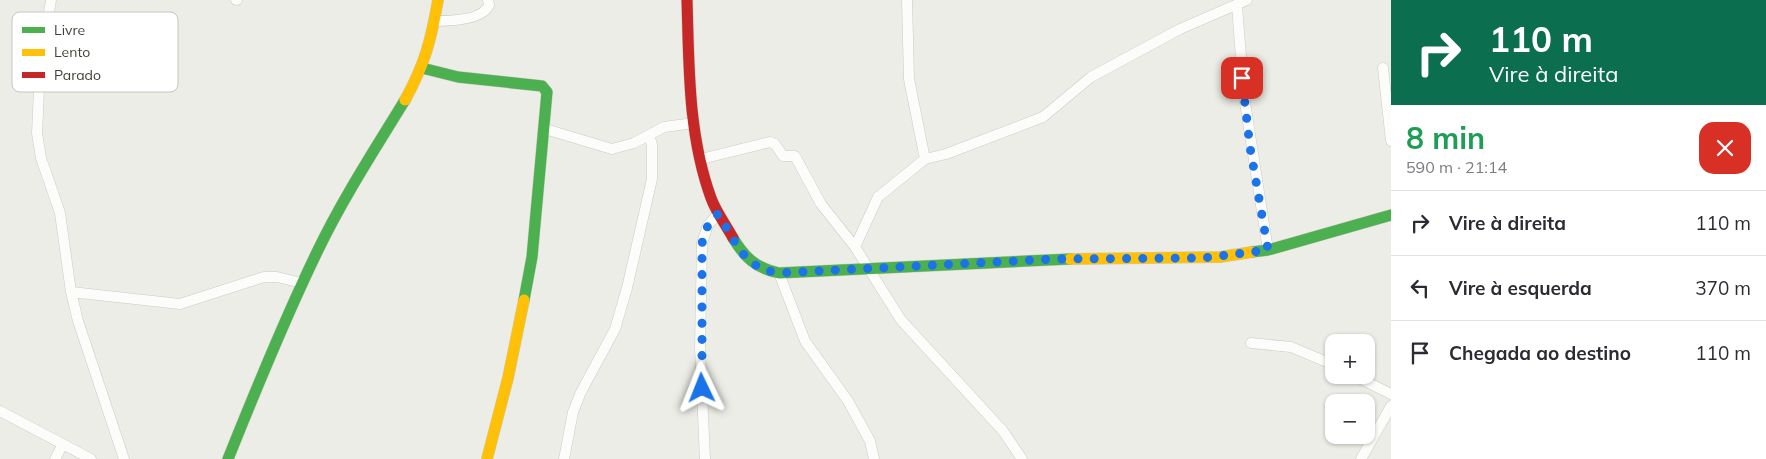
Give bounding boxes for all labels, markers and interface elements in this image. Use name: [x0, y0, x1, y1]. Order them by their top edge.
legend: [12, 12, 178, 92]
text: 110 m: [1489, 17, 1593, 61]
icon: right: [1406, 20, 1471, 85]
text: Livre: [54, 21, 85, 39]
text: Lento: [54, 43, 90, 61]
pin: [1221, 57, 1263, 99]
text: Vire à direita: [1489, 60, 1618, 88]
icon: arrive: [1228, 64, 1256, 92]
text: Parado: [54, 66, 101, 84]
text: 8 min: [1406, 119, 1485, 157]
button: close: [1699, 122, 1751, 174]
text: 590 m · 21:14: [1406, 157, 1507, 177]
icon: right: [1406, 209, 1434, 237]
text: Vire à direita: [1449, 211, 1566, 235]
text: 110 m: [1695, 211, 1751, 235]
icon: left: [1406, 274, 1434, 302]
text: Vire à esquerda: [1449, 276, 1592, 300]
text: 370 m: [1695, 276, 1751, 300]
map controls: [1325, 334, 1375, 444]
button: +: [1325, 334, 1375, 384]
icon: arrive: [1406, 339, 1434, 367]
text: Chegada ao destino: [1449, 341, 1631, 365]
text: 110 m: [1695, 341, 1751, 365]
position arrow: [675, 361, 727, 413]
button: −: [1325, 394, 1375, 444]

